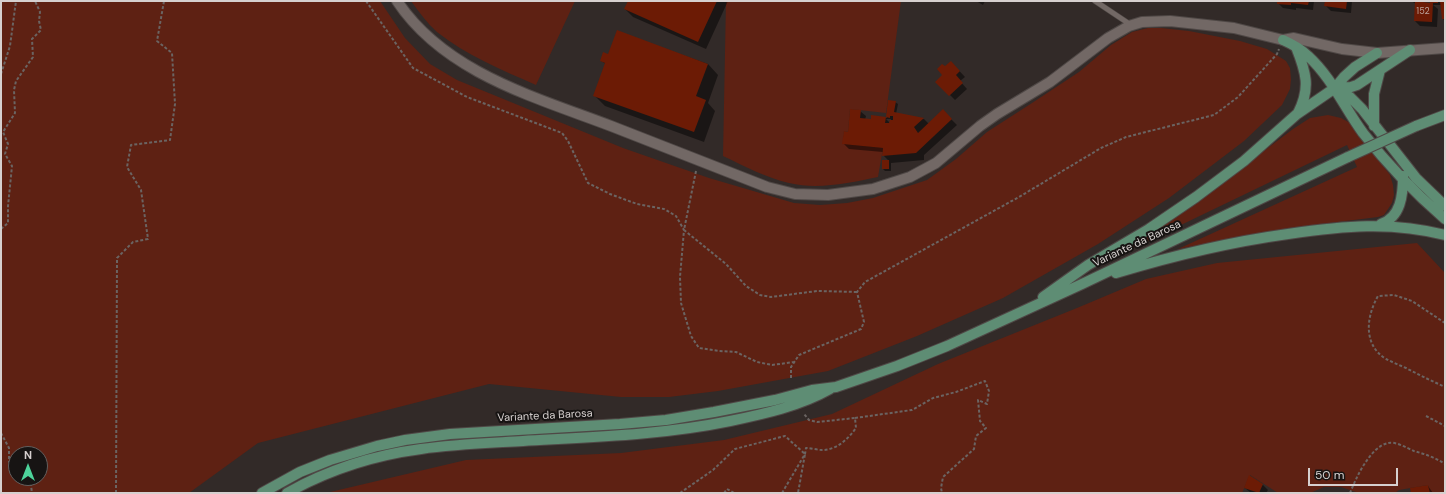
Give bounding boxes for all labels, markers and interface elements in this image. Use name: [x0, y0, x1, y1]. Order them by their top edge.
house number: 152: [1416, 7, 1430, 17]
street label: Variante da Barosa: [1091, 218, 1183, 270]
street label: Variante da Barosa: [497, 407, 593, 425]
north arrow: [8, 446, 48, 486]
text: N: [24, 448, 32, 462]
scale bar: [1310, 460, 1400, 486]
text: 50 m: [1315, 467, 1344, 483]

